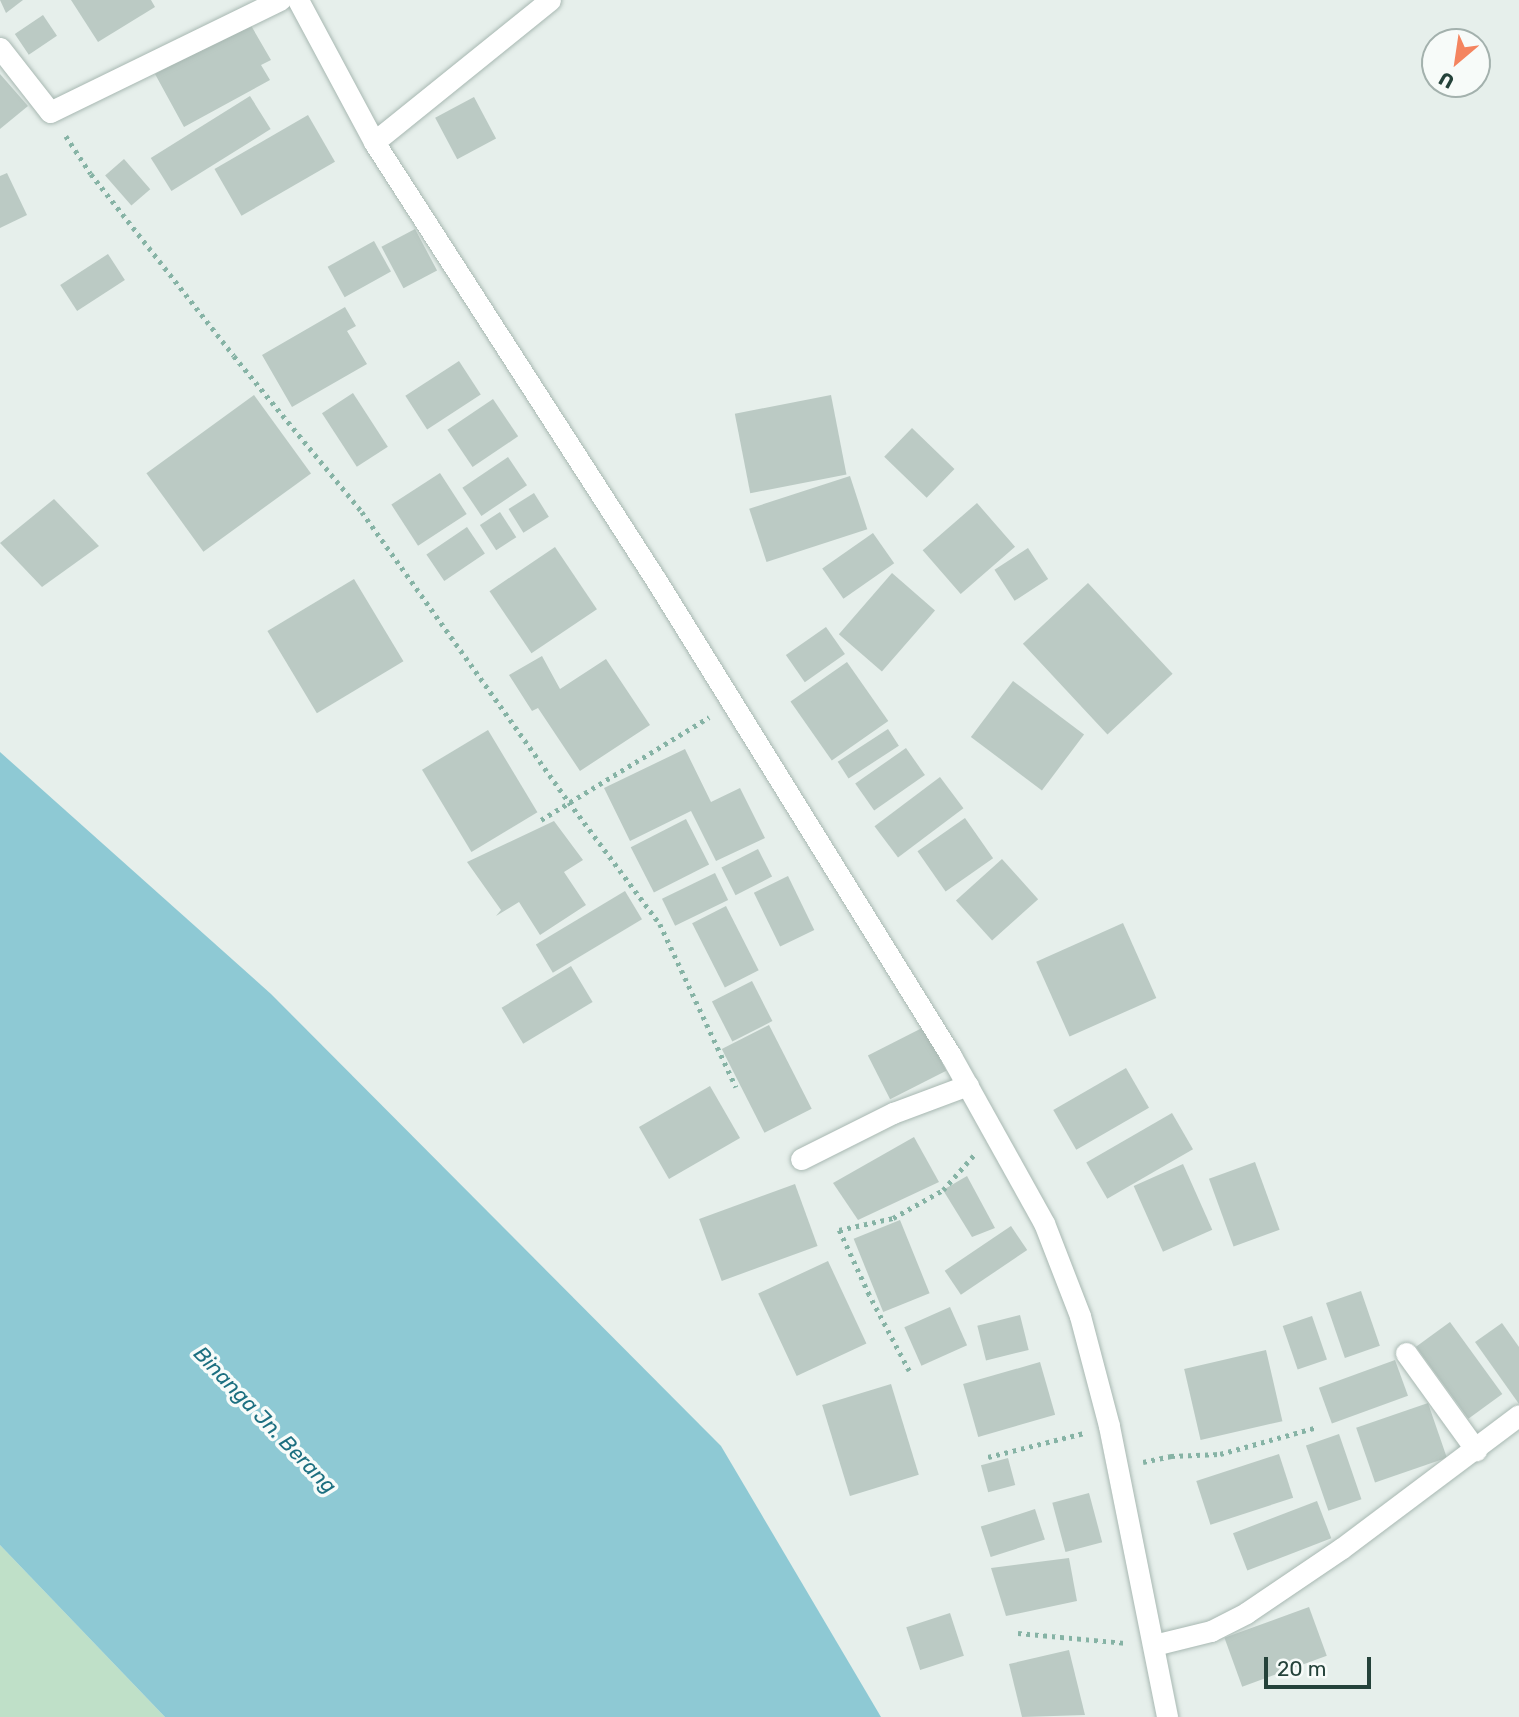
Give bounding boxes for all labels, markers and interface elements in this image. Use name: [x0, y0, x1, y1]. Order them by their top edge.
north arrow: [1421, 28, 1491, 98]
text: U: [1435, 67, 1458, 93]
water label: Binanga Jn. Berang: [188, 1341, 342, 1499]
scale bar: [1267, 1644, 1374, 1688]
text: 20 m: [1277, 1656, 1326, 1681]

